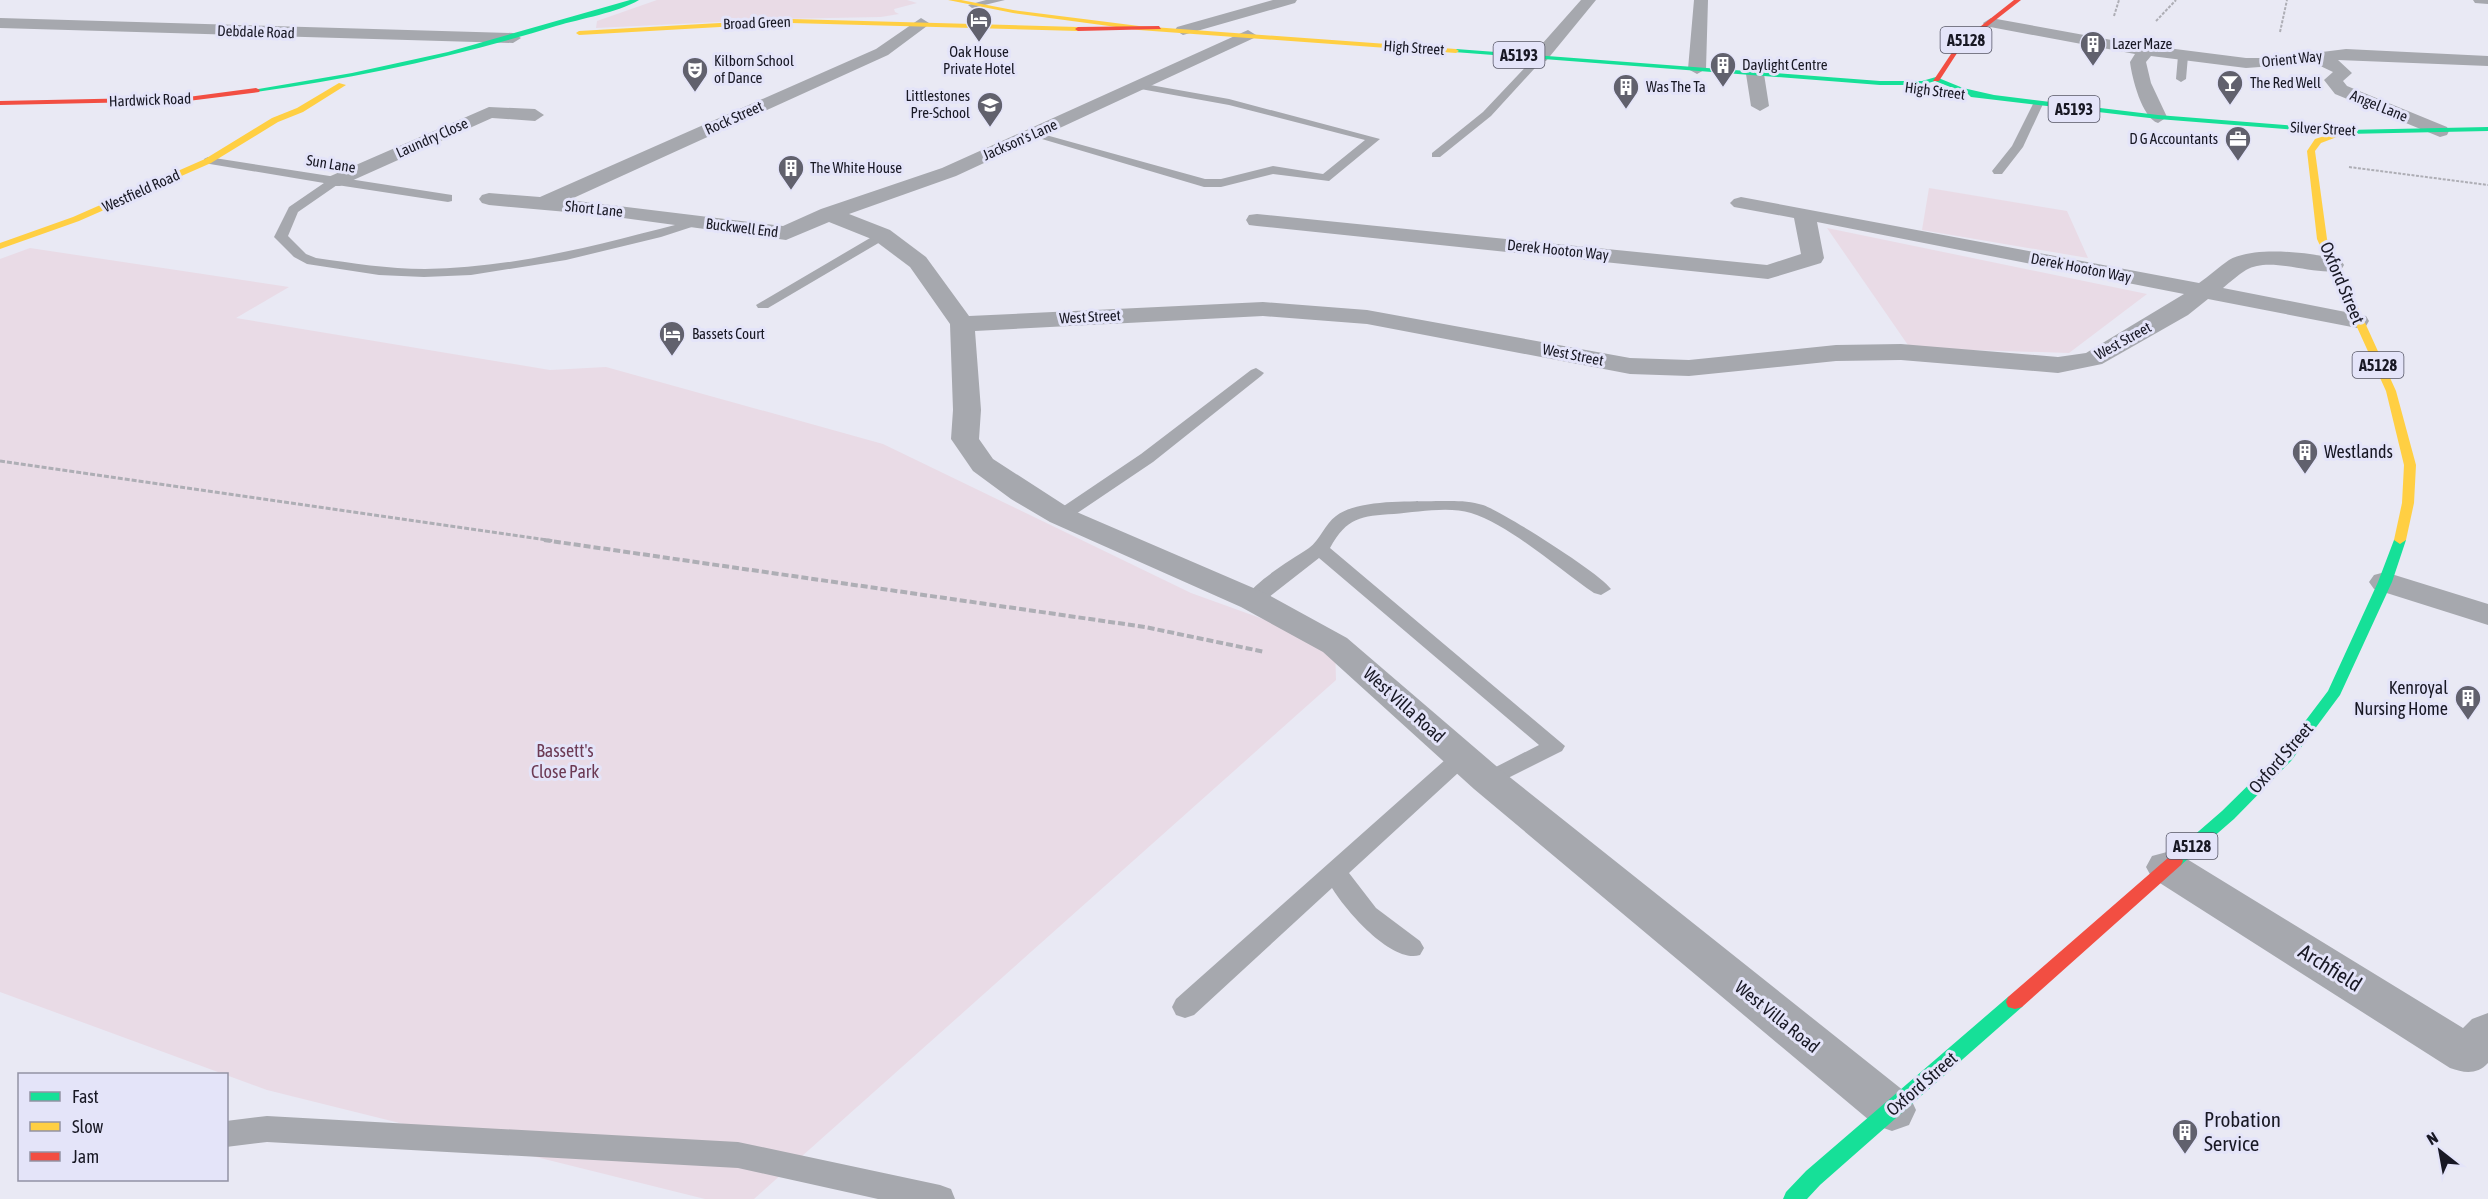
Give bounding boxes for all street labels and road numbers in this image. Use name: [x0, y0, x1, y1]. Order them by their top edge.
street label: Broad Green: [723, 13, 791, 32]
street label: Debdale Road: [217, 22, 295, 41]
road number: A5128: [1940, 27, 1992, 53]
street label: High Street: [1383, 37, 1445, 58]
road number: A5193: [1494, 42, 1544, 68]
street label: Orient Way: [2261, 47, 2323, 70]
street label: High Street: [1904, 78, 1966, 103]
street label: Angel Lane: [2348, 86, 2411, 125]
street label: Hardwick Road: [108, 90, 191, 109]
road number: A5193: [2048, 96, 2100, 122]
street label: Rock Street: [702, 97, 765, 138]
street label: Laundry Close: [393, 114, 471, 161]
street label: Jackson's Lane: [980, 115, 1060, 164]
street label: Silver Street: [2290, 118, 2356, 139]
street label: Sun Lane: [305, 151, 357, 176]
street label: Westfield Road: [99, 166, 182, 215]
street label: Short Lane: [564, 197, 624, 220]
street label: Buckwell End: [705, 215, 779, 240]
street label: Derek Hooton Way: [1506, 236, 1610, 263]
street label: Oxford Street: [2316, 239, 2369, 327]
street label: Derek Hooton Way: [2029, 249, 2133, 286]
street label: West Street: [1059, 306, 1121, 327]
street label: West Street: [2092, 318, 2154, 363]
street label: West Street: [1541, 340, 1605, 369]
road number: A5128: [2352, 352, 2404, 378]
street label: West Villa Road: [1359, 663, 1449, 747]
street label: Oxford Street: [2244, 718, 2317, 797]
road number: A5128: [2166, 833, 2218, 859]
street label: Archfield: [2295, 938, 2367, 996]
street label: West Villa Road: [1731, 976, 1824, 1057]
street label: Oxford Street: [1882, 1047, 1961, 1120]

